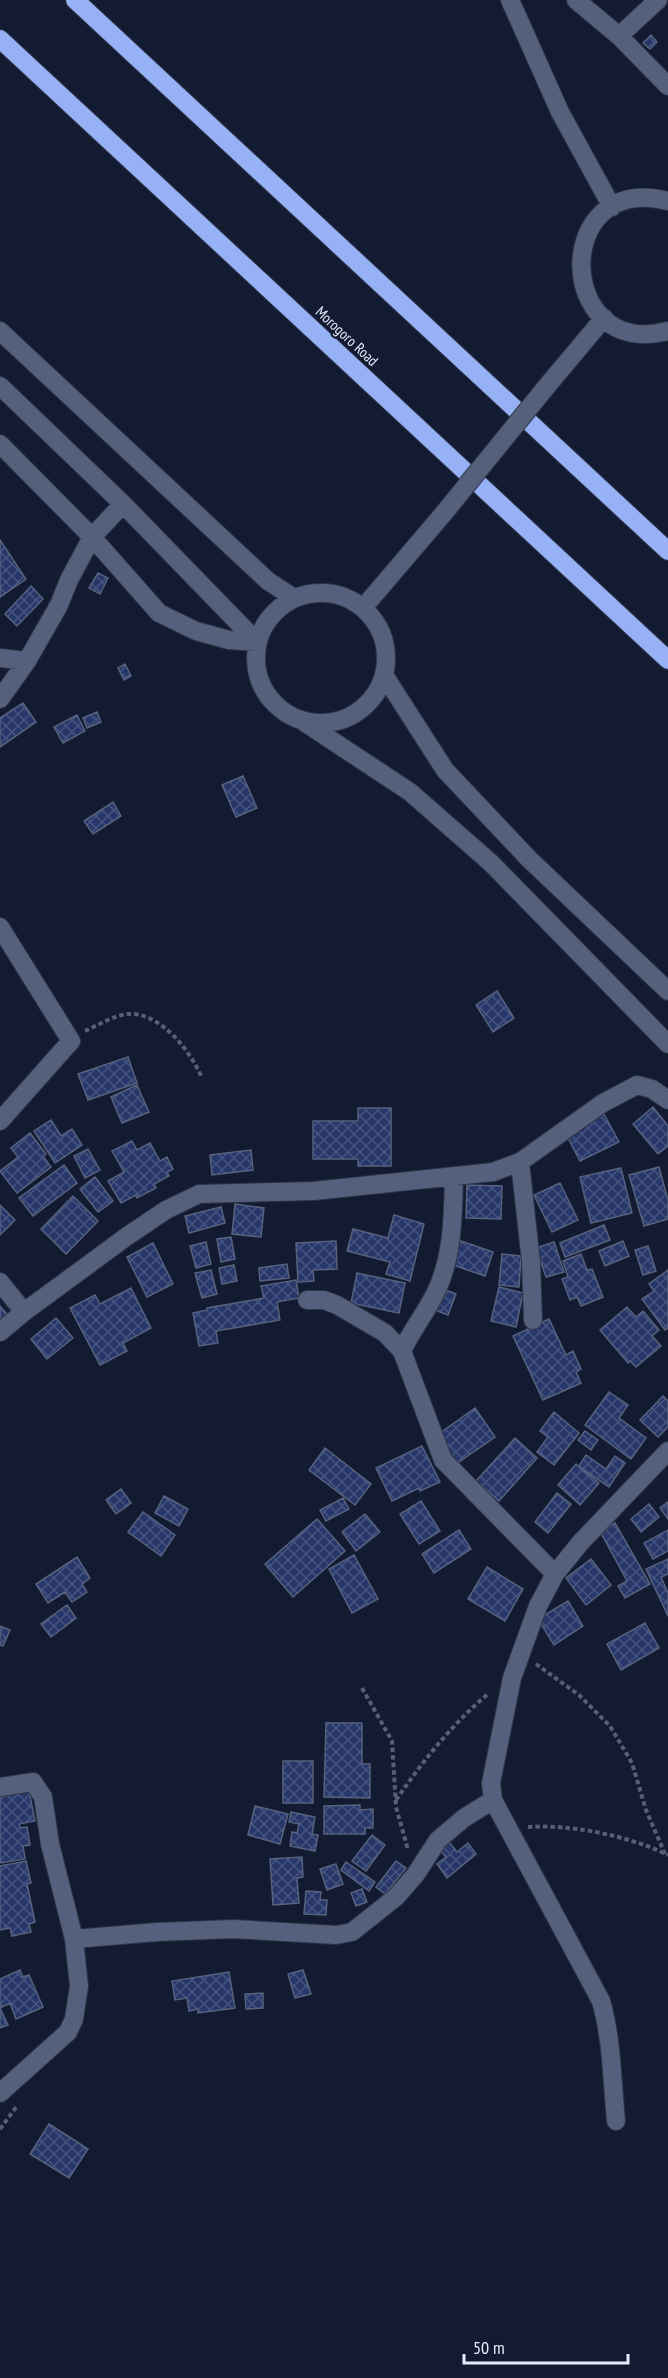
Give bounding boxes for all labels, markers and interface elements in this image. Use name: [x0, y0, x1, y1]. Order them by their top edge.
street label: Morogoro Road: [312, 302, 382, 370]
scale bar: [464, 2327, 628, 2365]
text: 50 m: [473, 2336, 505, 2359]

